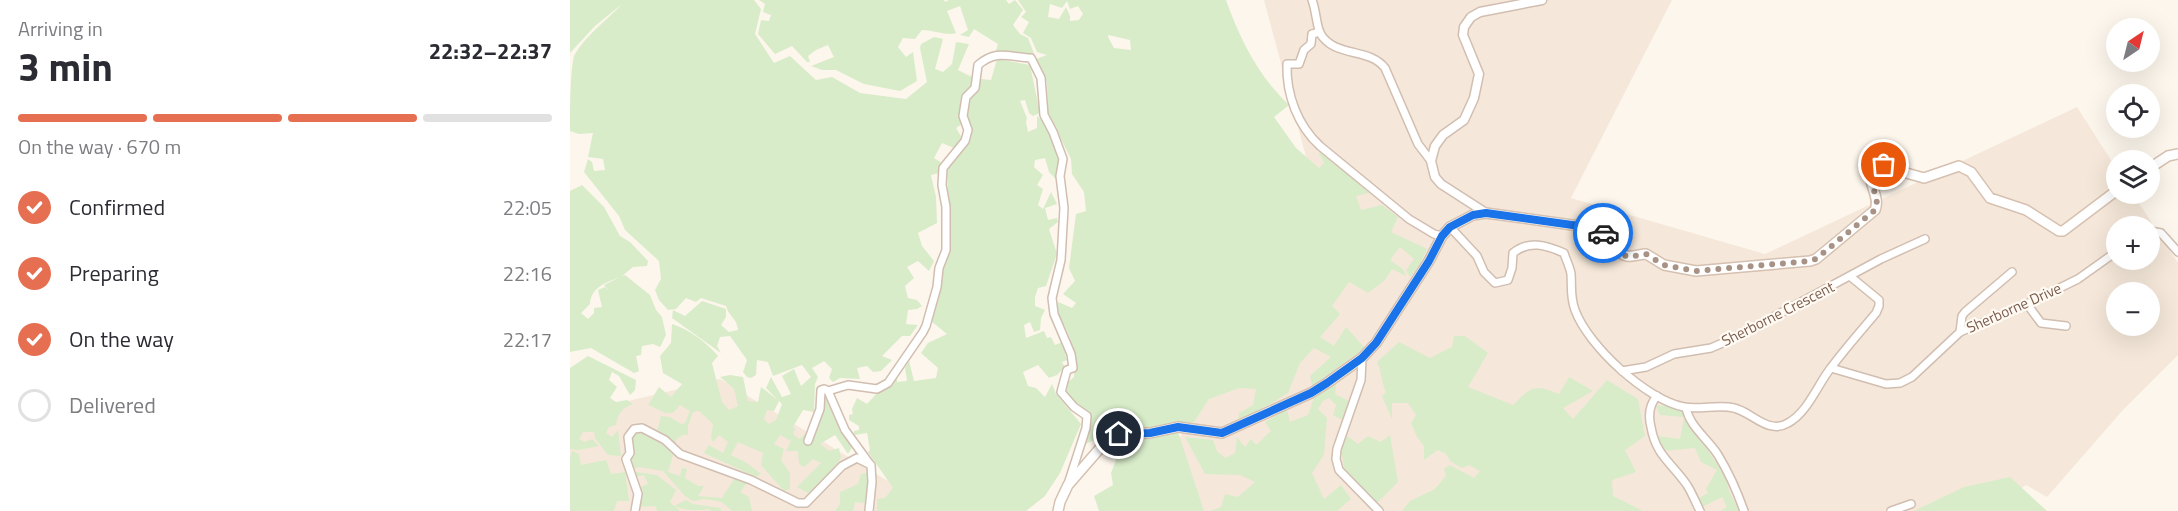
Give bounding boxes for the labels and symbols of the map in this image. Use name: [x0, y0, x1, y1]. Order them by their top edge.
north arrow: [2106, 18, 2160, 72]
pin: [1858, 139, 1909, 190]
courier: [1573, 203, 1633, 263]
street label: Sherborne Crescent: [1717, 275, 1839, 352]
street label: Sherborne Drive: [1963, 276, 2065, 339]
pin: [1093, 408, 1144, 459]

